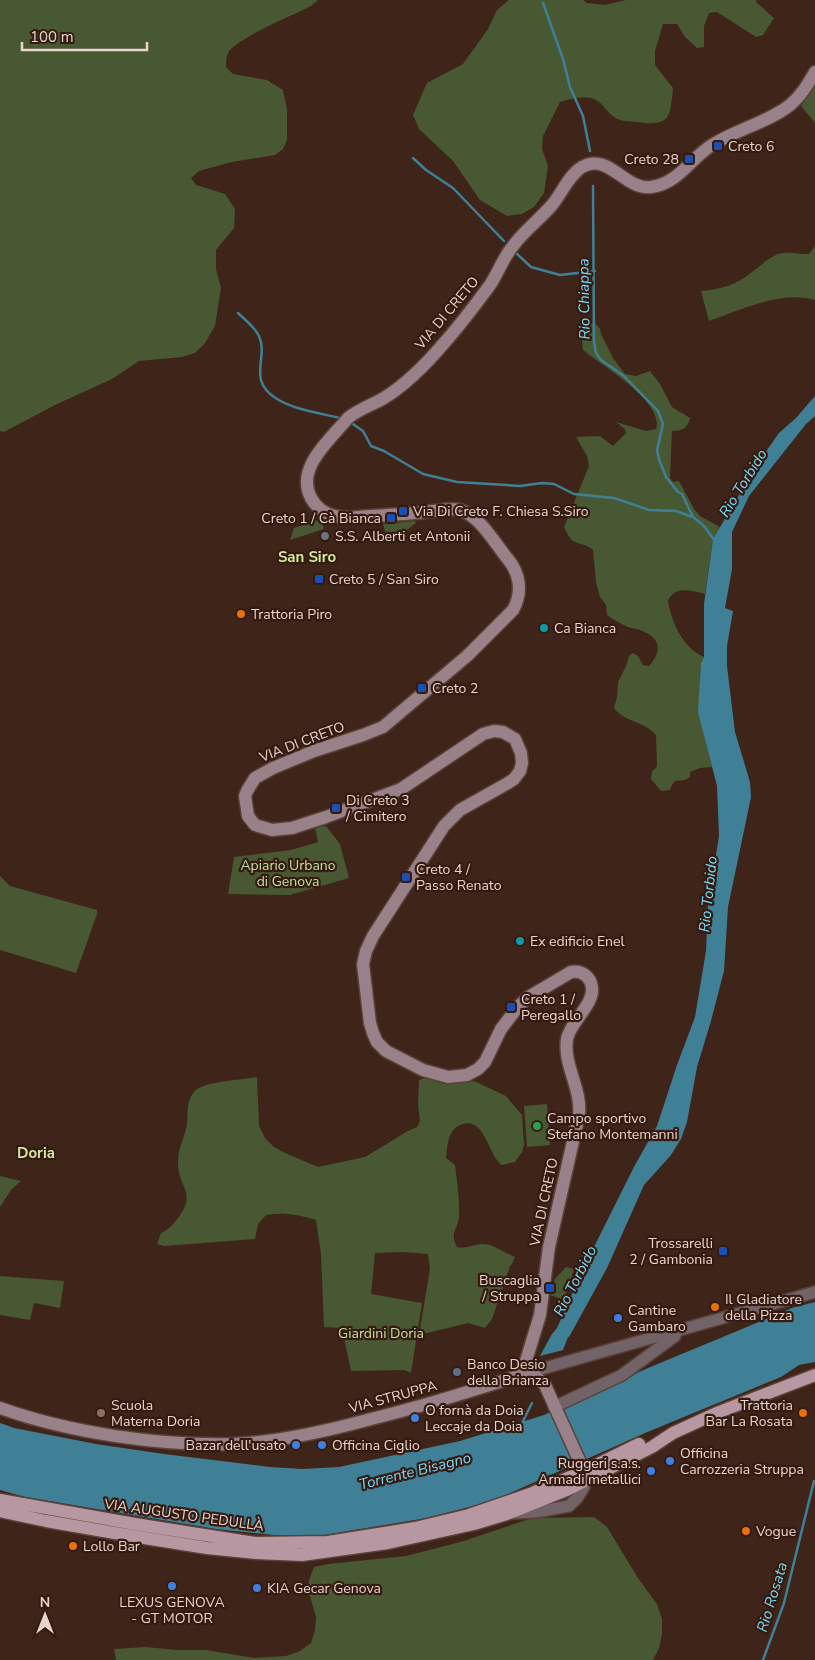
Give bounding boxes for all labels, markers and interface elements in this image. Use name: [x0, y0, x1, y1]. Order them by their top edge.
scale bar: [22, 20, 148, 52]
text: 100 m: [30, 27, 74, 47]
place label: Creto 6: [728, 137, 774, 156]
marker: Creto 6: [712, 140, 724, 152]
place label: Creto 28: [624, 150, 679, 169]
marker: Creto 28: [683, 153, 695, 165]
water label: Rio Chiappa: [573, 258, 595, 340]
street label: VIA DI CRETO: [410, 272, 483, 354]
water label: Rio Torbido: [714, 445, 772, 521]
place label: Via Di Creto F. Chiesa S.Siro: [412, 502, 589, 521]
marker: Via Di Creto F. Chiesa S.Siro: [397, 505, 409, 517]
place label: Creto 1 / Cà Bianca: [261, 509, 381, 528]
marker: Creto 1 / Cà Bianca: [385, 512, 397, 524]
place label: S.S. Alberti et Antonii: [335, 527, 470, 546]
marker: S.S. Alberti et Antonii: [319, 530, 331, 542]
district label: San Siro: [278, 547, 336, 567]
place label: Creto 5 / San Siro: [329, 570, 439, 589]
marker: Creto 5 / San Siro: [313, 573, 325, 585]
place label: Trattoria Piro: [251, 605, 332, 624]
marker: Trattoria Piro: [235, 608, 247, 620]
place label: Ca Bianca: [554, 619, 616, 638]
marker: Ca Bianca: [538, 622, 550, 634]
place label: Creto 2: [432, 679, 478, 698]
marker: Creto 2: [416, 682, 428, 694]
street label: VIA DI CRETO: [256, 717, 347, 767]
place label: Di Creto 3 / Cimitero: [345, 791, 410, 826]
marker: Di Creto 3 / Cimitero: [330, 802, 342, 814]
water label: Rio Torbido: [694, 855, 722, 933]
park label: Apiario Urbano di Genova: [240, 856, 336, 891]
place label: Creto 4 / Passo Renato: [416, 860, 502, 895]
marker: Creto 4 / Passo Renato: [400, 871, 412, 883]
place label: Ex edificio Enel: [530, 932, 625, 951]
marker: Ex edificio Enel: [514, 935, 526, 947]
place label: Creto 1 / Peregallo: [521, 990, 581, 1025]
marker: Creto 1 / Peregallo: [505, 1001, 517, 1013]
place label: Campo sportivo Stefano Montemanni: [547, 1109, 678, 1144]
marker: Campo sportivo Stefano Montemanni: [531, 1120, 543, 1132]
district label: Doria: [17, 1143, 55, 1163]
street label: VIA DI CRETO: [525, 1156, 563, 1249]
place label: Trossarelli 2 / Gambonia: [629, 1234, 713, 1269]
water label: Rio Torbido: [549, 1242, 601, 1320]
marker: Trossarelli 2 / Gambonia: [717, 1245, 729, 1257]
place label: Buscaglia / Struppa: [479, 1271, 540, 1306]
marker: Buscaglia / Struppa: [544, 1282, 556, 1294]
place label: Il Gladiatore della Pizza: [725, 1290, 802, 1325]
place label: Cantine Gambaro: [628, 1301, 686, 1336]
marker: Il Gladiatore della Pizza: [709, 1301, 721, 1313]
marker: Cantine Gambaro: [612, 1312, 624, 1324]
park label: Giardini Doria: [338, 1324, 424, 1343]
place label: Banco Desio della Brianza: [467, 1355, 549, 1390]
marker: Banco Desio della Brianza: [451, 1366, 463, 1378]
street label: VIA STRUPPA: [346, 1376, 439, 1418]
place label: Scuola Materna Doria: [111, 1396, 201, 1431]
place label: Trattoria Bar La Rosata: [705, 1396, 793, 1431]
place label: O fornà da Doia Leccaje da Doia: [425, 1401, 524, 1436]
marker: Scuola Materna Doria: [95, 1407, 107, 1419]
marker: Trattoria Bar La Rosata: [797, 1407, 809, 1419]
marker: O fornà da Doia Leccaje da Doia: [409, 1412, 421, 1424]
place label: Bazar dell'usato: [186, 1436, 286, 1455]
place label: Officina Ciglio: [332, 1436, 420, 1455]
marker: Bazar dell'usato: [290, 1439, 302, 1451]
marker: Officina Ciglio: [316, 1439, 328, 1451]
place label: Officina Carrozzeria Struppa: [680, 1444, 804, 1479]
water label: Torrente Bisagno: [357, 1447, 473, 1495]
place label: Ruggeri s.a.s. Armadi metallici: [538, 1454, 641, 1489]
marker: Officina Carrozzeria Struppa: [664, 1455, 676, 1467]
marker: Ruggeri s.a.s. Armadi metallici: [645, 1465, 657, 1477]
street label: VIA AUGUSTO PEDULLÀ: [102, 1494, 265, 1536]
place label: Vogue: [755, 1522, 796, 1541]
marker: Vogue: [740, 1525, 752, 1537]
place label: Lollo Bar: [83, 1537, 140, 1556]
marker: Lollo Bar: [67, 1540, 79, 1552]
water label: Rio Rosata: [752, 1559, 792, 1634]
place label: KIA Gecar Genova: [267, 1579, 381, 1598]
marker: LEXUS GENOVA - GT MOTOR: [166, 1580, 178, 1592]
marker: KIA Gecar Genova: [251, 1582, 263, 1594]
north arrow: [20, 1590, 70, 1640]
text: N: [40, 1593, 50, 1612]
place label: LEXUS GENOVA - GT MOTOR: [119, 1593, 225, 1628]

